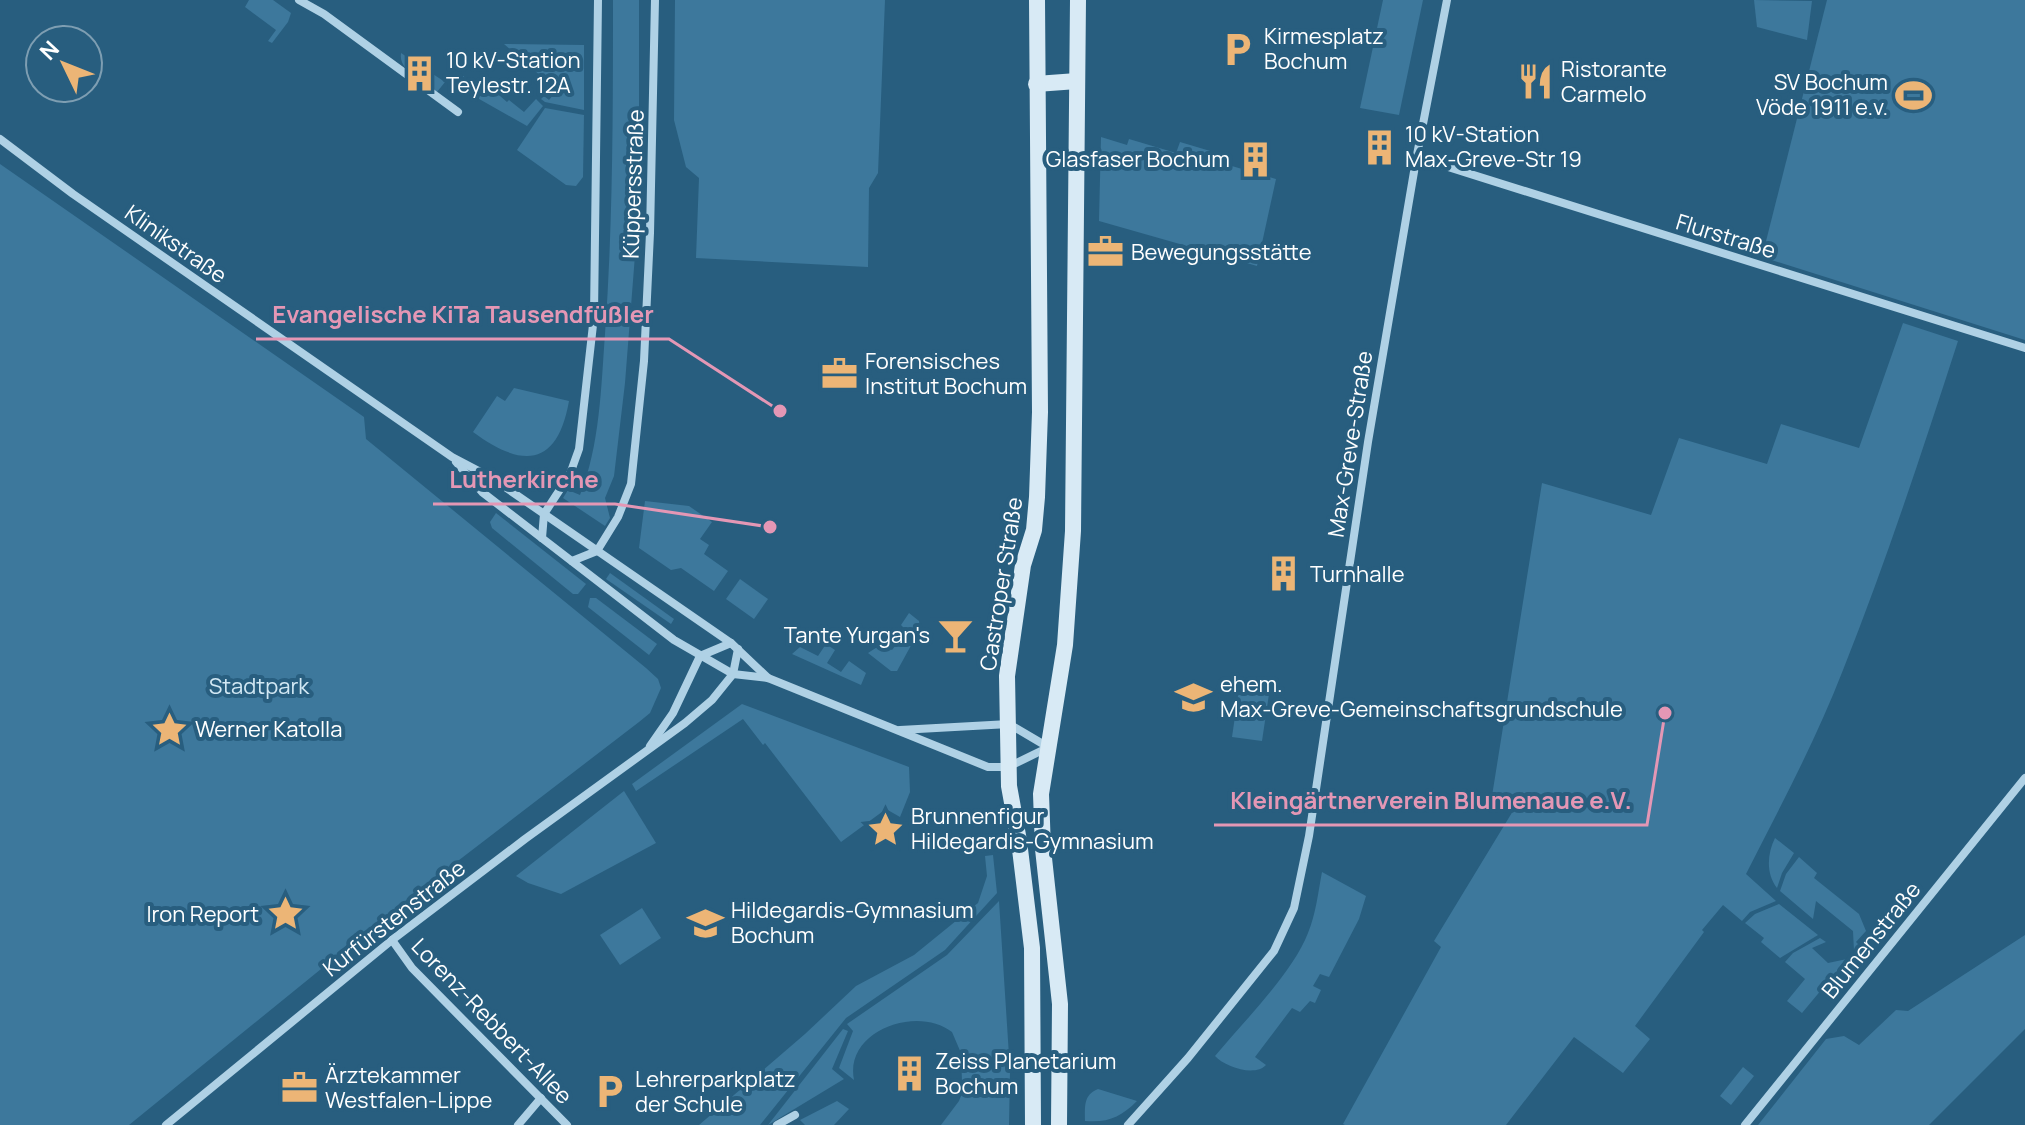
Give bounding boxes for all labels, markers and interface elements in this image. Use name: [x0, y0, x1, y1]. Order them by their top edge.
place label: Kirmesplatz Bochum: [1264, 21, 1384, 76]
north arrow: [24, 24, 104, 104]
parking icon: Kirmesplatz Bochum: [1219, 30, 1257, 68]
text: N: [33, 34, 66, 66]
place label: 10 kV-Station Teylestr. 12A: [446, 45, 580, 100]
building icon: 10 kV-Station Teylestr. 12A: [401, 54, 439, 92]
place label: Ristorante Carmelo: [1561, 54, 1667, 109]
restaurant icon: Ristorante Carmelo: [1516, 63, 1554, 101]
place label: SV Bochum Vöde 1911 e.v.: [1756, 67, 1888, 122]
sports icon: SV Bochum Vöde 1911 e.v.: [1895, 76, 1933, 114]
street label: Küppersstraße: [615, 109, 651, 259]
place label: 10 kV-Station Max-Greve-Str 19: [1405, 119, 1582, 174]
building icon: 10 kV-Station Max-Greve-Str 19: [1360, 128, 1398, 166]
building icon: Glasfaser Bochum: [1237, 140, 1275, 178]
place label: Glasfaser Bochum: [1046, 144, 1230, 174]
street label: Klinikstraße: [119, 198, 233, 290]
street label: Flurstraße: [1672, 207, 1780, 265]
office icon: Bewegungsstätte: [1086, 233, 1124, 271]
place label: Bewegungsstätte: [1131, 237, 1312, 267]
callout: Evangelische KiTa Tausendfüßler: [256, 291, 669, 339]
text: Evangelische KiTa Tausendfüßler: [272, 297, 654, 330]
place label: Forensisches Institut Bochum: [865, 346, 1027, 401]
street label: Max-Greve-Straße: [1320, 349, 1380, 539]
office icon: Forensisches Institut Bochum: [820, 355, 858, 393]
callout: Lutherkirche: [433, 456, 615, 504]
text: Lutherkirche: [449, 462, 599, 495]
street label: Castroper Straße: [972, 495, 1030, 673]
building icon: Turnhalle: [1265, 555, 1303, 593]
place label: Turnhalle: [1310, 559, 1405, 589]
bar icon: Tante Yurgan's: [937, 616, 975, 654]
place label: Tante Yurgan's: [784, 620, 930, 650]
place label: ehem. Max-Greve-Gemeinschaftsgrundschule: [1220, 669, 1623, 724]
park label: Stadtpark: [209, 671, 310, 701]
school or university icon: ehem. Max-Greve-Gemeinschaftsgrundschule: [1175, 678, 1213, 716]
place icon: Werner Katolla: [150, 710, 188, 748]
place label: Werner Katolla: [195, 714, 342, 744]
callout: Kleingärtnerverein Blumenaue e.V.: [1214, 777, 1647, 825]
text: Kleingärtnerverein Blumenaue e.V.: [1230, 783, 1632, 816]
place label: Brunnenfigur Hildegardis-Gymnasium: [911, 801, 1154, 856]
place icon: Brunnenfigur Hildegardis-Gymnasium: [866, 810, 904, 848]
street label: Kurfürstenstraße: [316, 853, 472, 983]
street label: Blumenstraße: [1815, 875, 1927, 1005]
place icon: Iron Report: [266, 895, 304, 933]
place label: Hildegardis-Gymnasium Bochum: [731, 895, 974, 950]
place label: Iron Report: [146, 899, 259, 929]
school or university icon: Hildegardis-Gymnasium Bochum: [686, 904, 724, 942]
street label: Lorenz-Rebbert-Allee: [405, 932, 579, 1110]
place label: Zeiss Planetarium Bochum: [935, 1046, 1116, 1101]
building icon: Zeiss Planetarium Bochum: [890, 1055, 928, 1093]
place label: Ärztekammer Westfalen-Lippe: [325, 1060, 493, 1115]
place label: Lehrerparkplatz der Schule: [635, 1064, 796, 1119]
office icon: Ärztekammer Westfalen-Lippe: [280, 1069, 318, 1107]
parking icon: Lehrerparkplatz der Schule: [590, 1073, 628, 1111]

